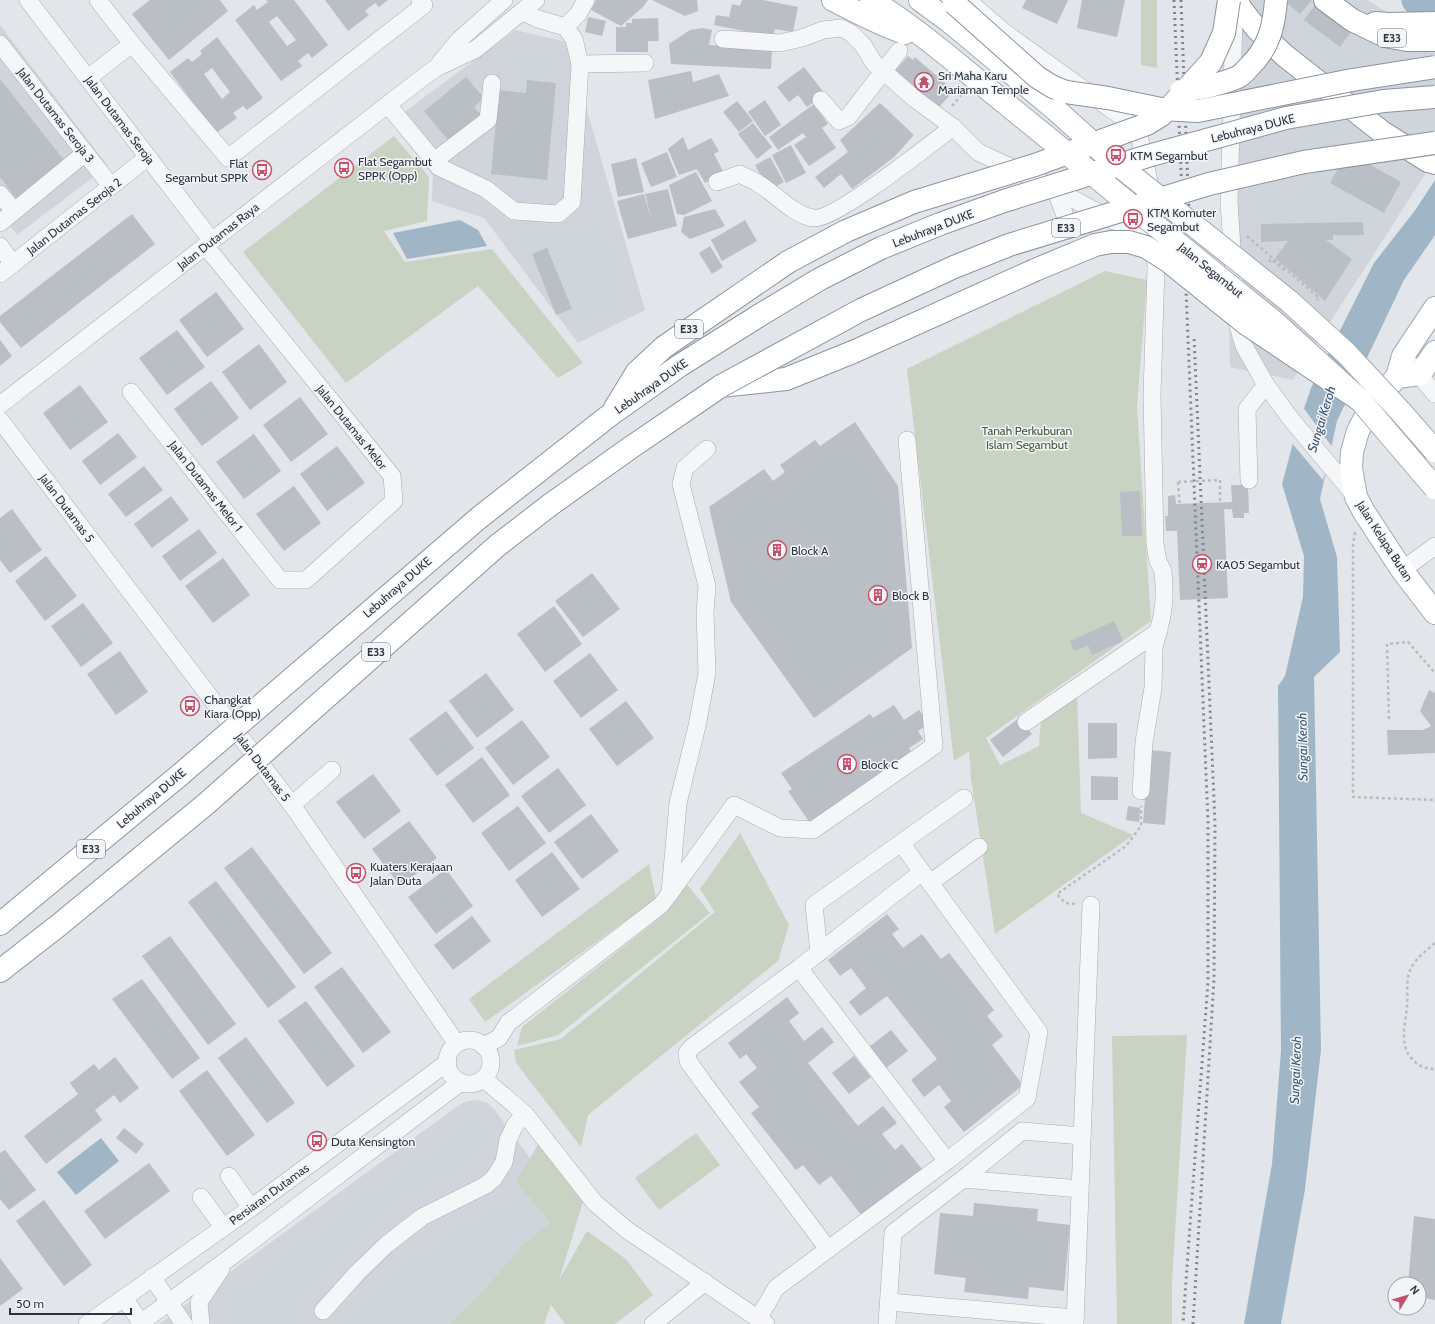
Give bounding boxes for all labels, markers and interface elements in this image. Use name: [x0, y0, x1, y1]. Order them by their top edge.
road number: E33: [1378, 29, 1406, 47]
street label: Jalan Dutamas Seroja 3: [14, 64, 98, 165]
place label: Sri Maha Karu Mariaman Temple: [938, 68, 1029, 97]
temple icon: Sri Maha Karu Mariaman Temple: [913, 71, 935, 93]
street label: Jalan Dutamas Seroja: [81, 72, 158, 167]
street label: Lebuhraya DUKE: [1209, 110, 1297, 146]
bus stop icon: KTM Segambut: [1105, 144, 1127, 166]
place label: KTM Segambut: [1130, 148, 1208, 163]
place label: Flat Segambut SPPK (Opp): [358, 154, 432, 183]
place label: Flat Segambut SPPK: [165, 156, 248, 185]
bus stop icon: Flat Segambut SPPK (Opp): [333, 157, 355, 179]
bus stop icon: Flat Segambut SPPK: [251, 159, 273, 181]
street label: Jalan Dutamas Seroja 2: [23, 174, 124, 258]
street label: Jalan Dutamas Raya: [173, 199, 262, 273]
street label: Lebuhraya DUKE: [890, 205, 976, 250]
place label: KTM Komuter Segambut: [1147, 205, 1216, 234]
bus stop icon: KTM Komuter Segambut: [1122, 208, 1144, 230]
road number: E33: [1052, 219, 1080, 237]
street label: Jalan Segambut: [1175, 239, 1246, 301]
road number: E33: [675, 320, 703, 338]
street label: Lebuhraya DUKE: [611, 355, 691, 417]
street label: Jalan Dutamas Melor: [313, 381, 391, 472]
water label: Sungai Keroh: [1303, 384, 1339, 454]
park label: Tanah Perkuburan Islam Segambut: [982, 423, 1073, 452]
street label: Jalan Dutamas Melor 1: [165, 437, 246, 534]
street label: Jalan Dutamas 5: [36, 470, 98, 545]
street label: Jalan Kelapa Butan: [1353, 497, 1417, 584]
building icon: Block A: [766, 539, 788, 561]
place label: Block A: [791, 543, 829, 558]
street label: Lebuhraya DUKE: [360, 553, 435, 621]
station icon: KA05 Segambut: [1191, 553, 1213, 575]
place label: KA05 Segambut: [1216, 557, 1300, 572]
building icon: Block B: [867, 584, 889, 606]
place label: Block B: [892, 588, 929, 603]
road number: E33: [362, 643, 390, 661]
place label: Changkat Kiara (Opp): [204, 692, 261, 721]
bus stop icon: Changkat Kiara (Opp): [179, 695, 201, 717]
water label: Sungai Keroh: [1293, 713, 1311, 781]
street label: Jalan Dutamas 5: [232, 729, 294, 804]
building icon: Block C: [836, 753, 858, 775]
place label: Block C: [861, 757, 898, 772]
street label: Lebuhraya DUKE: [113, 764, 189, 831]
road number: E33: [77, 840, 105, 858]
place label: Kuaters Kerajaan Jalan Duta: [369, 859, 453, 888]
bus stop icon: Kuaters Kerajaan Jalan Duta: [345, 862, 367, 884]
water label: Sungai Keroh: [1286, 1036, 1304, 1104]
bus stop icon: Duta Kensington: [306, 1130, 328, 1152]
place label: Duta Kensington: [331, 1134, 415, 1149]
street label: Persiaran Dutamas: [226, 1160, 312, 1228]
north arrow: [1387, 1276, 1427, 1316]
text: N: [1407, 1282, 1423, 1297]
scale bar: [10, 1290, 131, 1316]
text: 50 m: [16, 1296, 44, 1311]

